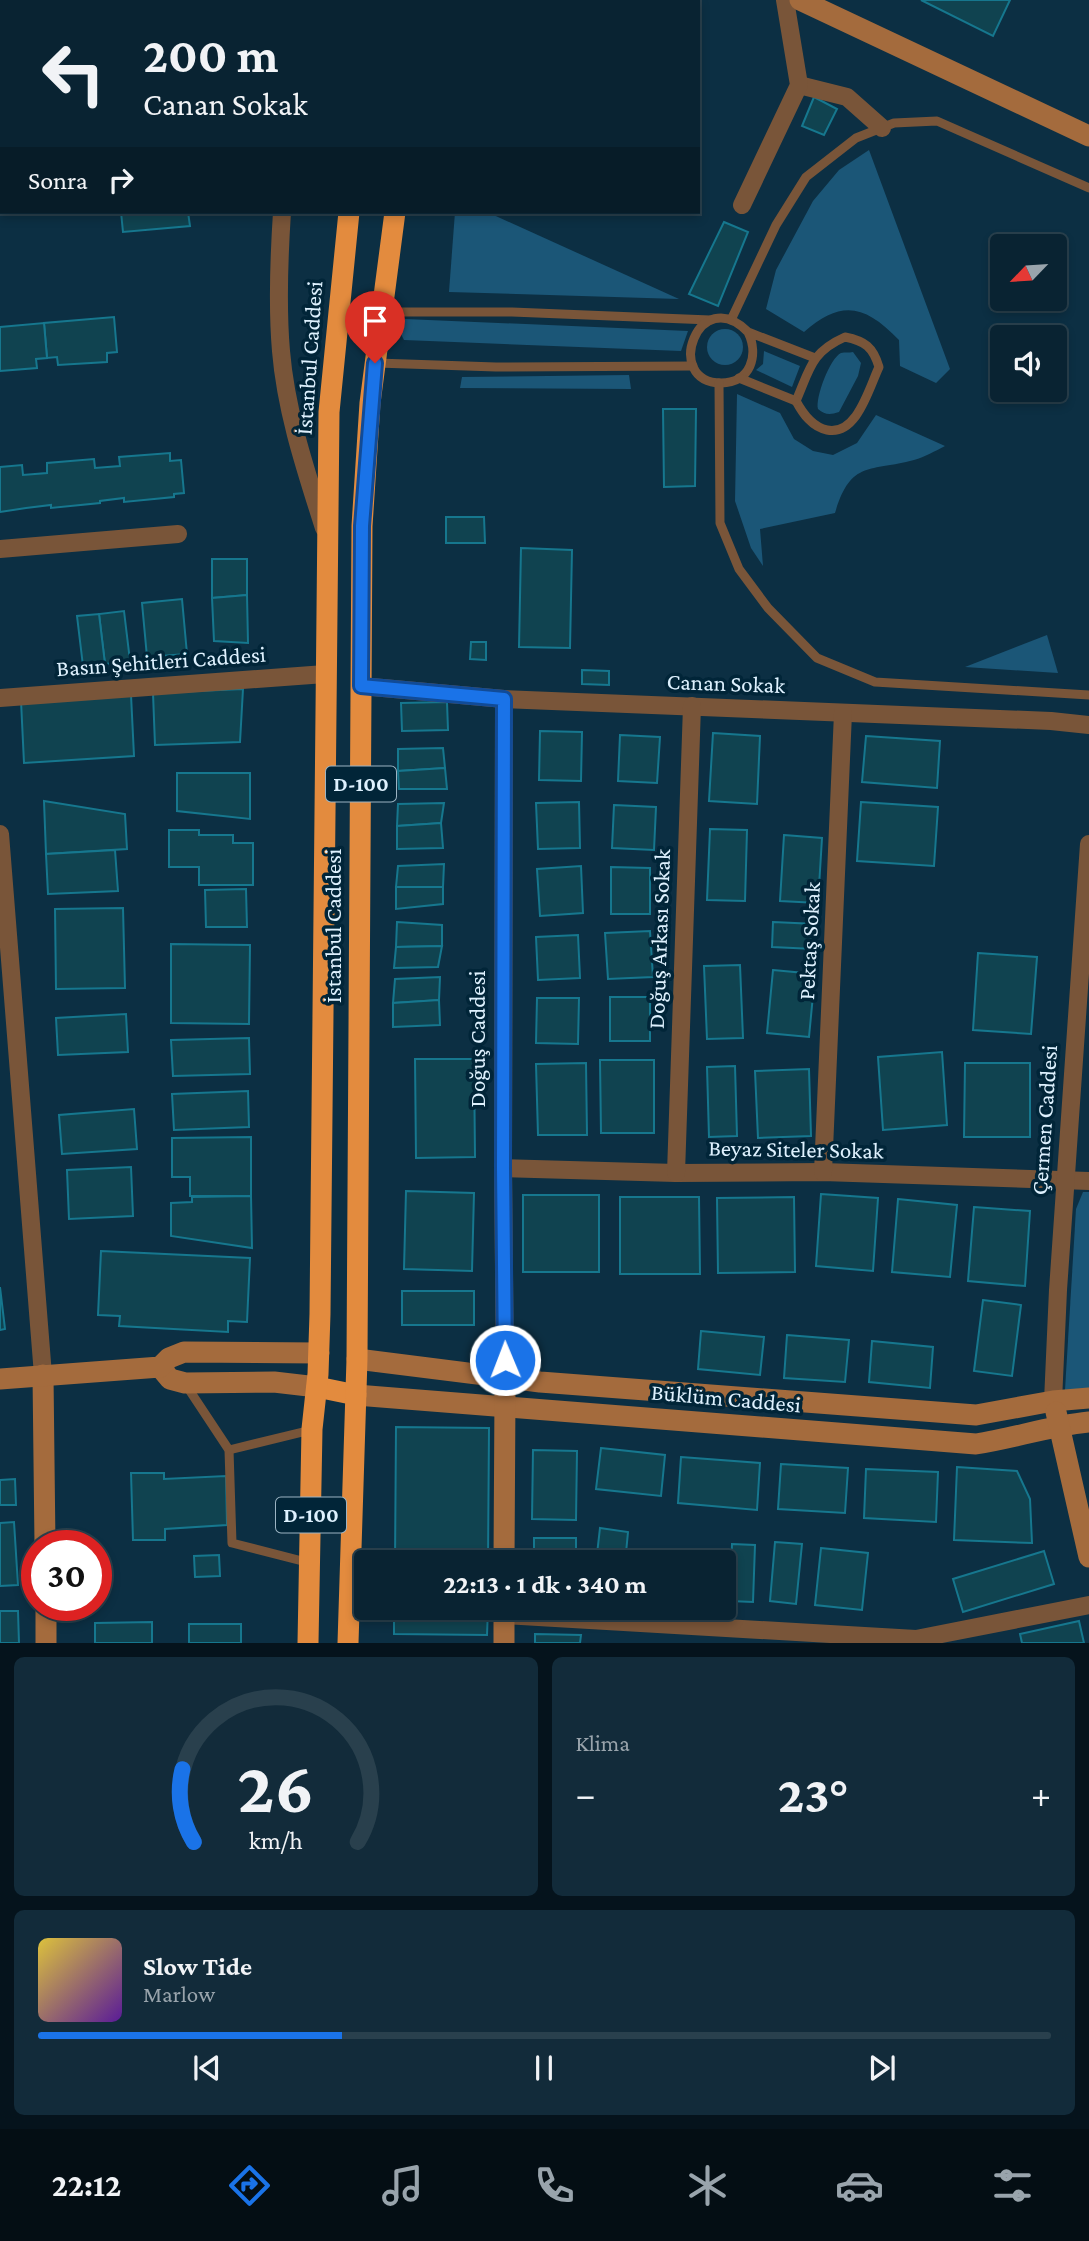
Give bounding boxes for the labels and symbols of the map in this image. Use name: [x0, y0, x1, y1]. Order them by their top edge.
north arrow: [990, 234, 1068, 312]
street label: İstanbul Caddesi: [291, 280, 327, 436]
pin: [345, 291, 405, 363]
street label: Basın Şehitleri Caddesi: [55, 641, 267, 681]
street label: Canan Sokak: [666, 668, 786, 698]
road number: D-100: [326, 766, 396, 802]
street label: İstanbul Caddesi: [320, 849, 346, 1003]
street label: Doğuş Arkası Sokak: [643, 849, 675, 1029]
street label: Pektaş Sokak: [793, 881, 825, 1001]
street label: Doğuş Caddesi: [464, 971, 490, 1107]
street label: Çermen Caddesi: [1026, 1044, 1062, 1196]
street label: Beyaz Siteler Sokak: [708, 1134, 884, 1164]
position arrow: [468, 1323, 542, 1397]
street label: Büklüm Caddesi: [650, 1379, 802, 1417]
road number: D-100: [276, 1498, 346, 1532]
speed limit sign: 30: [21, 1530, 112, 1621]

